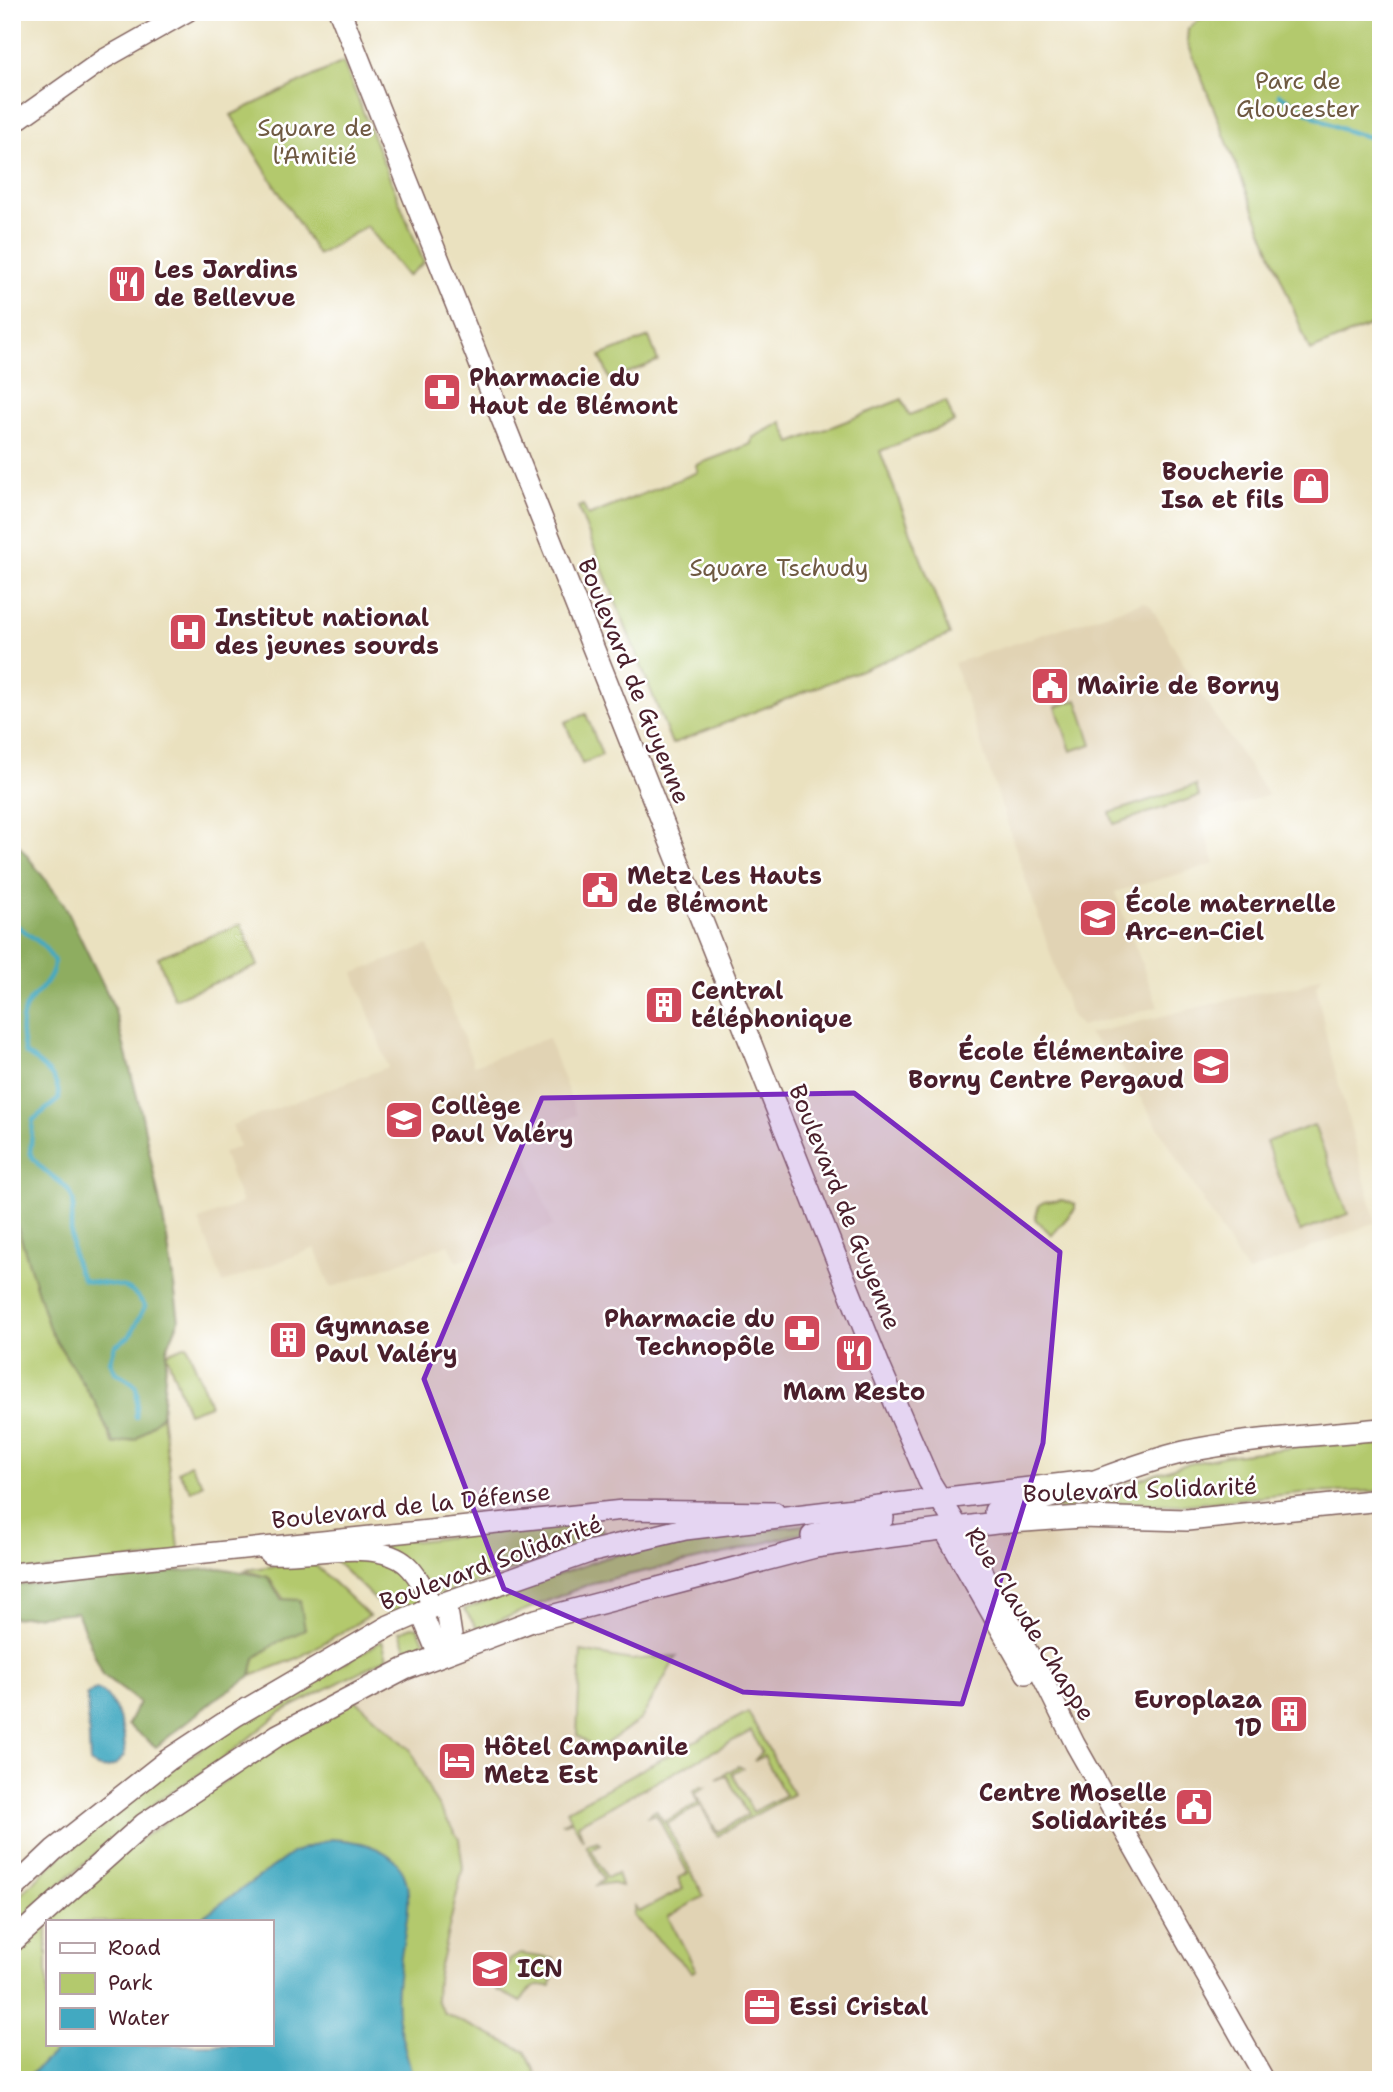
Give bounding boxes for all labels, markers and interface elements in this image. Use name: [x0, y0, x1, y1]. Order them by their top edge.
park label: Parc de Gloucester: [1236, 65, 1360, 125]
park label: Square de l'Amitié: [257, 112, 373, 172]
place label: Les Jardins de Bellevue: [154, 254, 298, 314]
restaurant icon: Les Jardins de Bellevue: [106, 263, 148, 305]
place label: Pharmacie du Haut de Blémont: [469, 362, 678, 422]
pharmacy icon: Pharmacie du Haut de Blémont: [421, 371, 463, 413]
place label: Boucherie Isa et fils: [1161, 456, 1284, 516]
shop icon: Boucherie Isa et fils: [1290, 465, 1332, 507]
park label: Square Tschudy: [689, 552, 869, 584]
street label: Boulevard de Guyenne: [570, 553, 698, 809]
place label: Institut national des jeunes sourds: [215, 602, 439, 662]
hospital icon: Institut national des jeunes sourds: [167, 611, 209, 653]
public building icon: Mairie de Borny: [1029, 665, 1071, 707]
place label: Mairie de Borny: [1077, 670, 1280, 702]
place label: Metz Les Hauts de Blémont: [627, 860, 822, 920]
public building icon: Metz Les Hauts de Blémont: [579, 869, 621, 911]
place label: École maternelle Arc-en-Ciel: [1125, 886, 1336, 948]
school or university icon: École maternelle Arc-en-Ciel: [1077, 897, 1119, 939]
place label: Central téléphonique: [691, 975, 853, 1035]
building icon: Central téléphonique: [643, 984, 685, 1026]
place label: École Élémentaire Borny Centre Pergaud: [908, 1034, 1184, 1096]
school or university icon: École Élémentaire Borny Centre Pergaud: [1190, 1045, 1232, 1087]
street label: Boulevard de Guyenne: [781, 1079, 909, 1335]
place label: Collège Paul Valéry: [431, 1090, 573, 1150]
school or university icon: Collège Paul Valéry: [383, 1099, 425, 1141]
place label: Pharmacie du Technopôle: [604, 1303, 775, 1363]
place label: Gymnase Paul Valéry: [315, 1310, 457, 1370]
pharmacy icon: Pharmacie du Technopôle: [781, 1312, 823, 1354]
building icon: Gymnase Paul Valéry: [267, 1319, 309, 1361]
restaurant icon: Mam Resto: [833, 1332, 875, 1374]
place label: Mam Resto: [783, 1376, 925, 1408]
street label: Boulevard Solidarité: [1022, 1470, 1258, 1510]
street label: Boulevard de la Défense: [270, 1475, 552, 1537]
street label: Boulevard Solidarité: [375, 1508, 607, 1618]
street label: Rue Claude Chappe: [957, 1521, 1103, 1727]
place label: Europlaza 1D: [1134, 1684, 1263, 1744]
building icon: Europlaza 1D: [1268, 1693, 1310, 1735]
place label: Hôtel Campanile Metz Est: [484, 1731, 689, 1791]
hotel icon: Hôtel Campanile Metz Est: [436, 1740, 478, 1782]
place label: Centre Moselle Solidarités: [979, 1777, 1167, 1837]
public building icon: Centre Moselle Solidarités: [1173, 1786, 1215, 1828]
legend: [46, 1920, 273, 2046]
text: Road: [108, 1934, 161, 1962]
school or university icon: ICN: [469, 1948, 511, 1990]
place label: ICN: [517, 1953, 563, 1985]
text: Park: [108, 1969, 153, 1997]
office icon: Essi Cristal: [741, 1986, 783, 2028]
place label: Essi Cristal: [789, 1991, 928, 2023]
text: Water: [108, 2004, 170, 2032]

